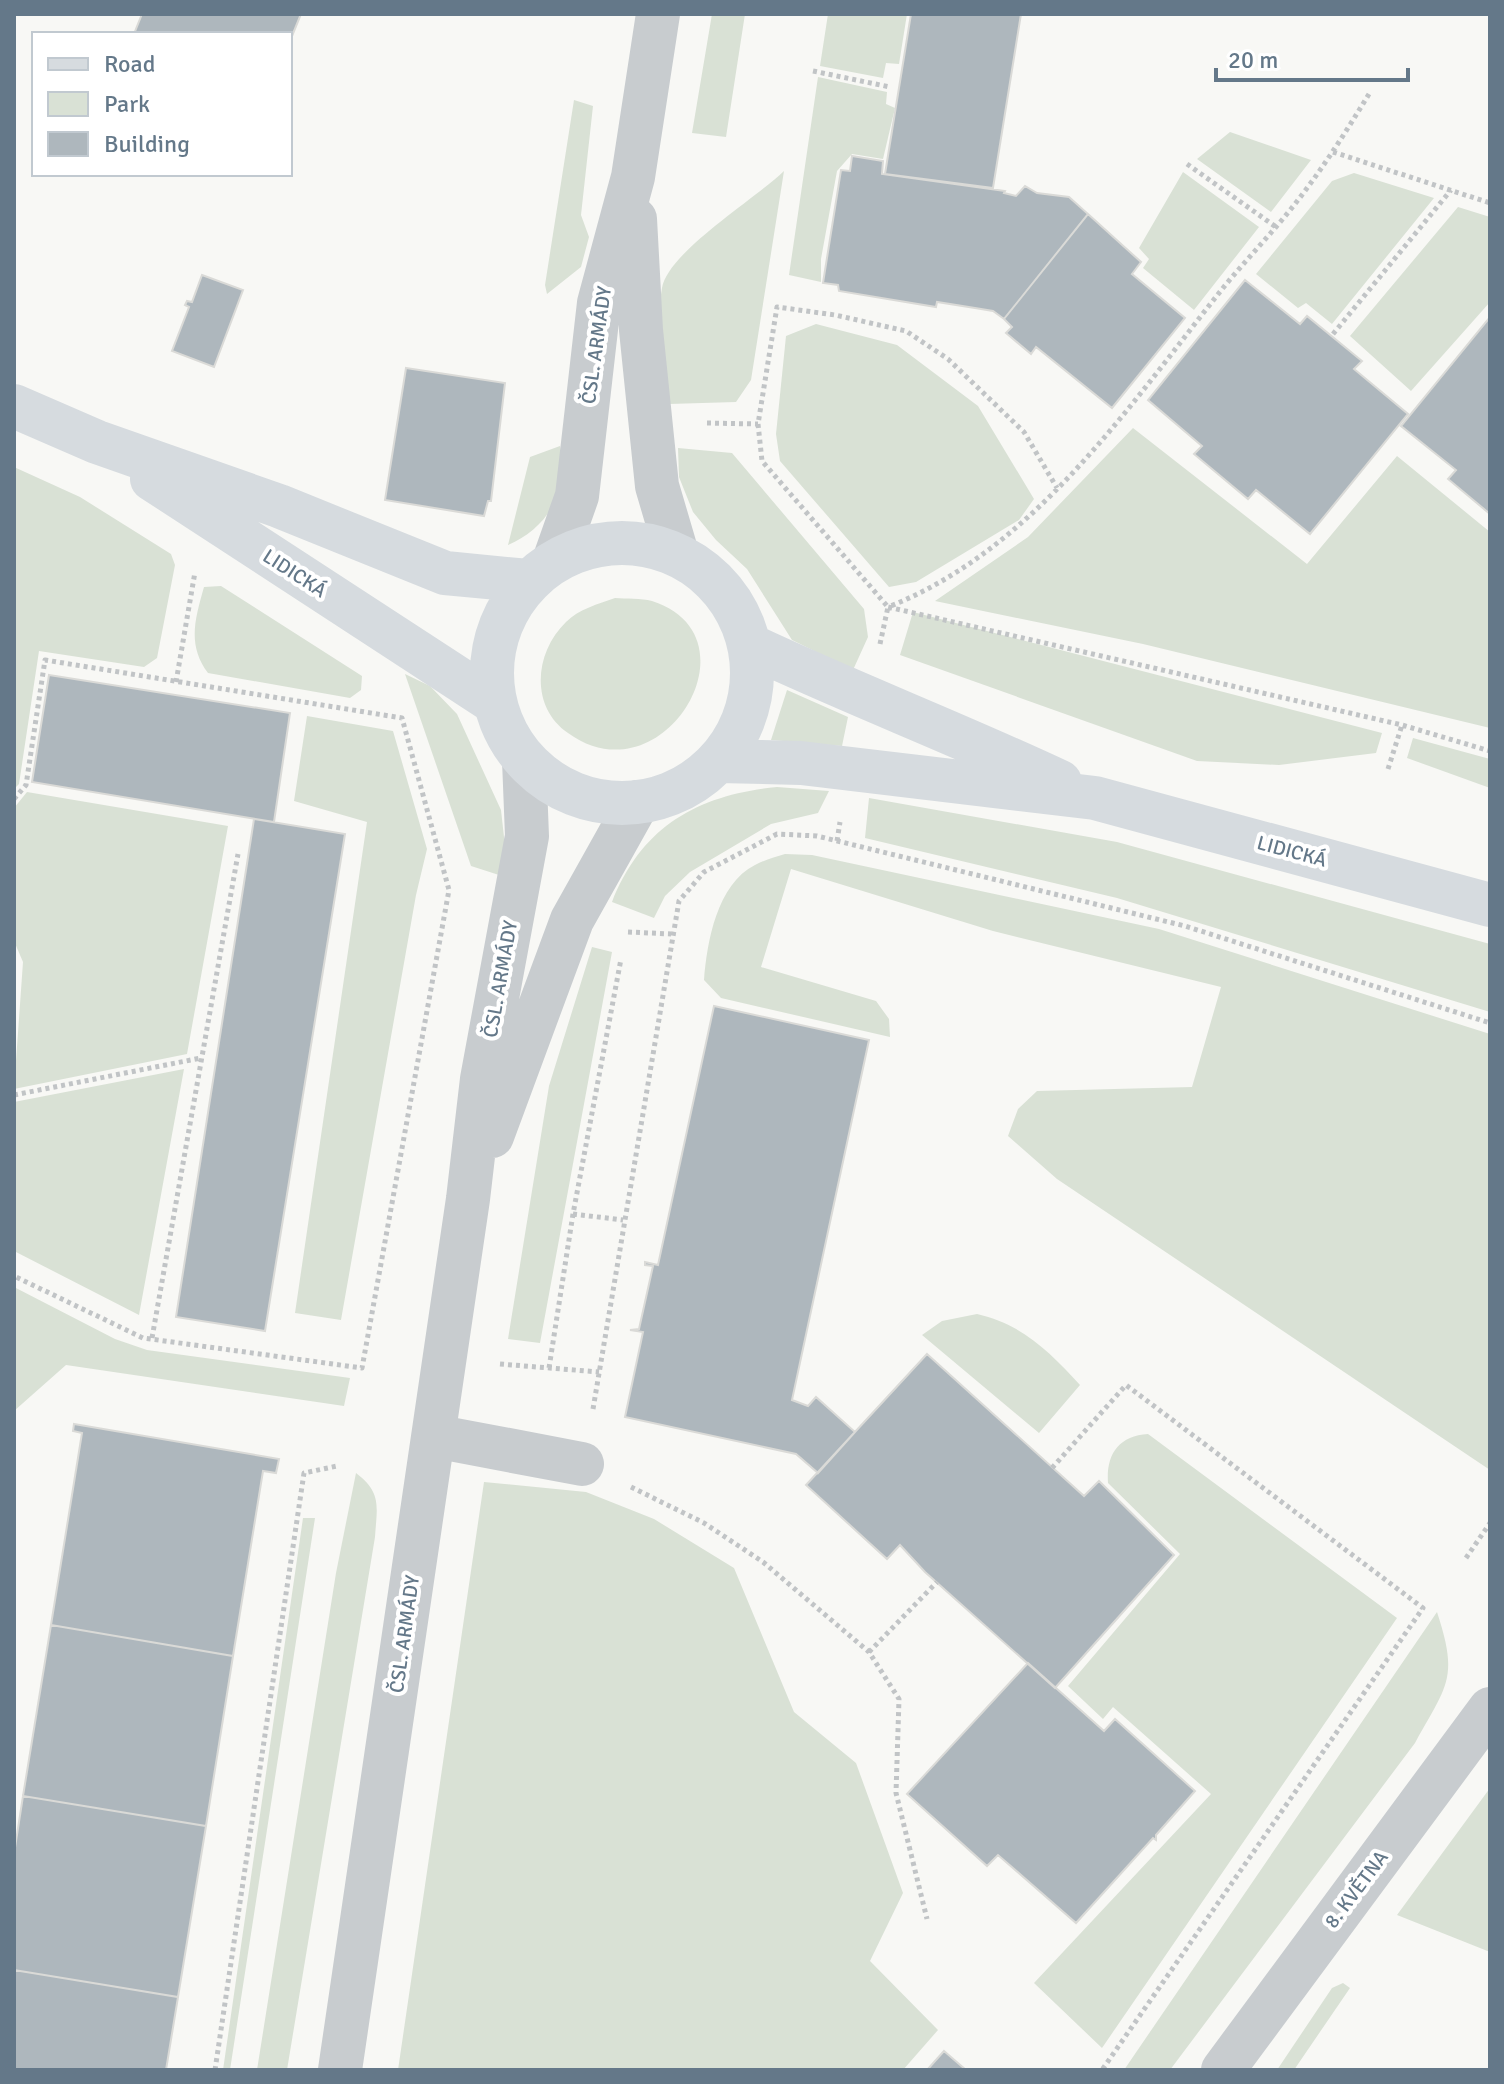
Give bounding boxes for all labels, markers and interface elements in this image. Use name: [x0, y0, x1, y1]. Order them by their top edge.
legend: [32, 32, 292, 176]
scale bar: [1216, 32, 1408, 82]
text: 20 m: [1228, 45, 1278, 75]
text: Road: [104, 49, 155, 79]
text: Park: [104, 89, 150, 119]
text: Building: [104, 129, 190, 159]
street label: ČSL. ARMÁDY: [576, 285, 617, 406]
street label: LIDICKÁ: [258, 544, 331, 603]
street label: LIDICKÁ: [1254, 830, 1329, 873]
street label: ČSL. ARMÁDY: [478, 919, 523, 1040]
street label: ČSL. ARMÁDY: [384, 1574, 425, 1695]
street label: 8. KVĚTNA: [1319, 1845, 1394, 1933]

